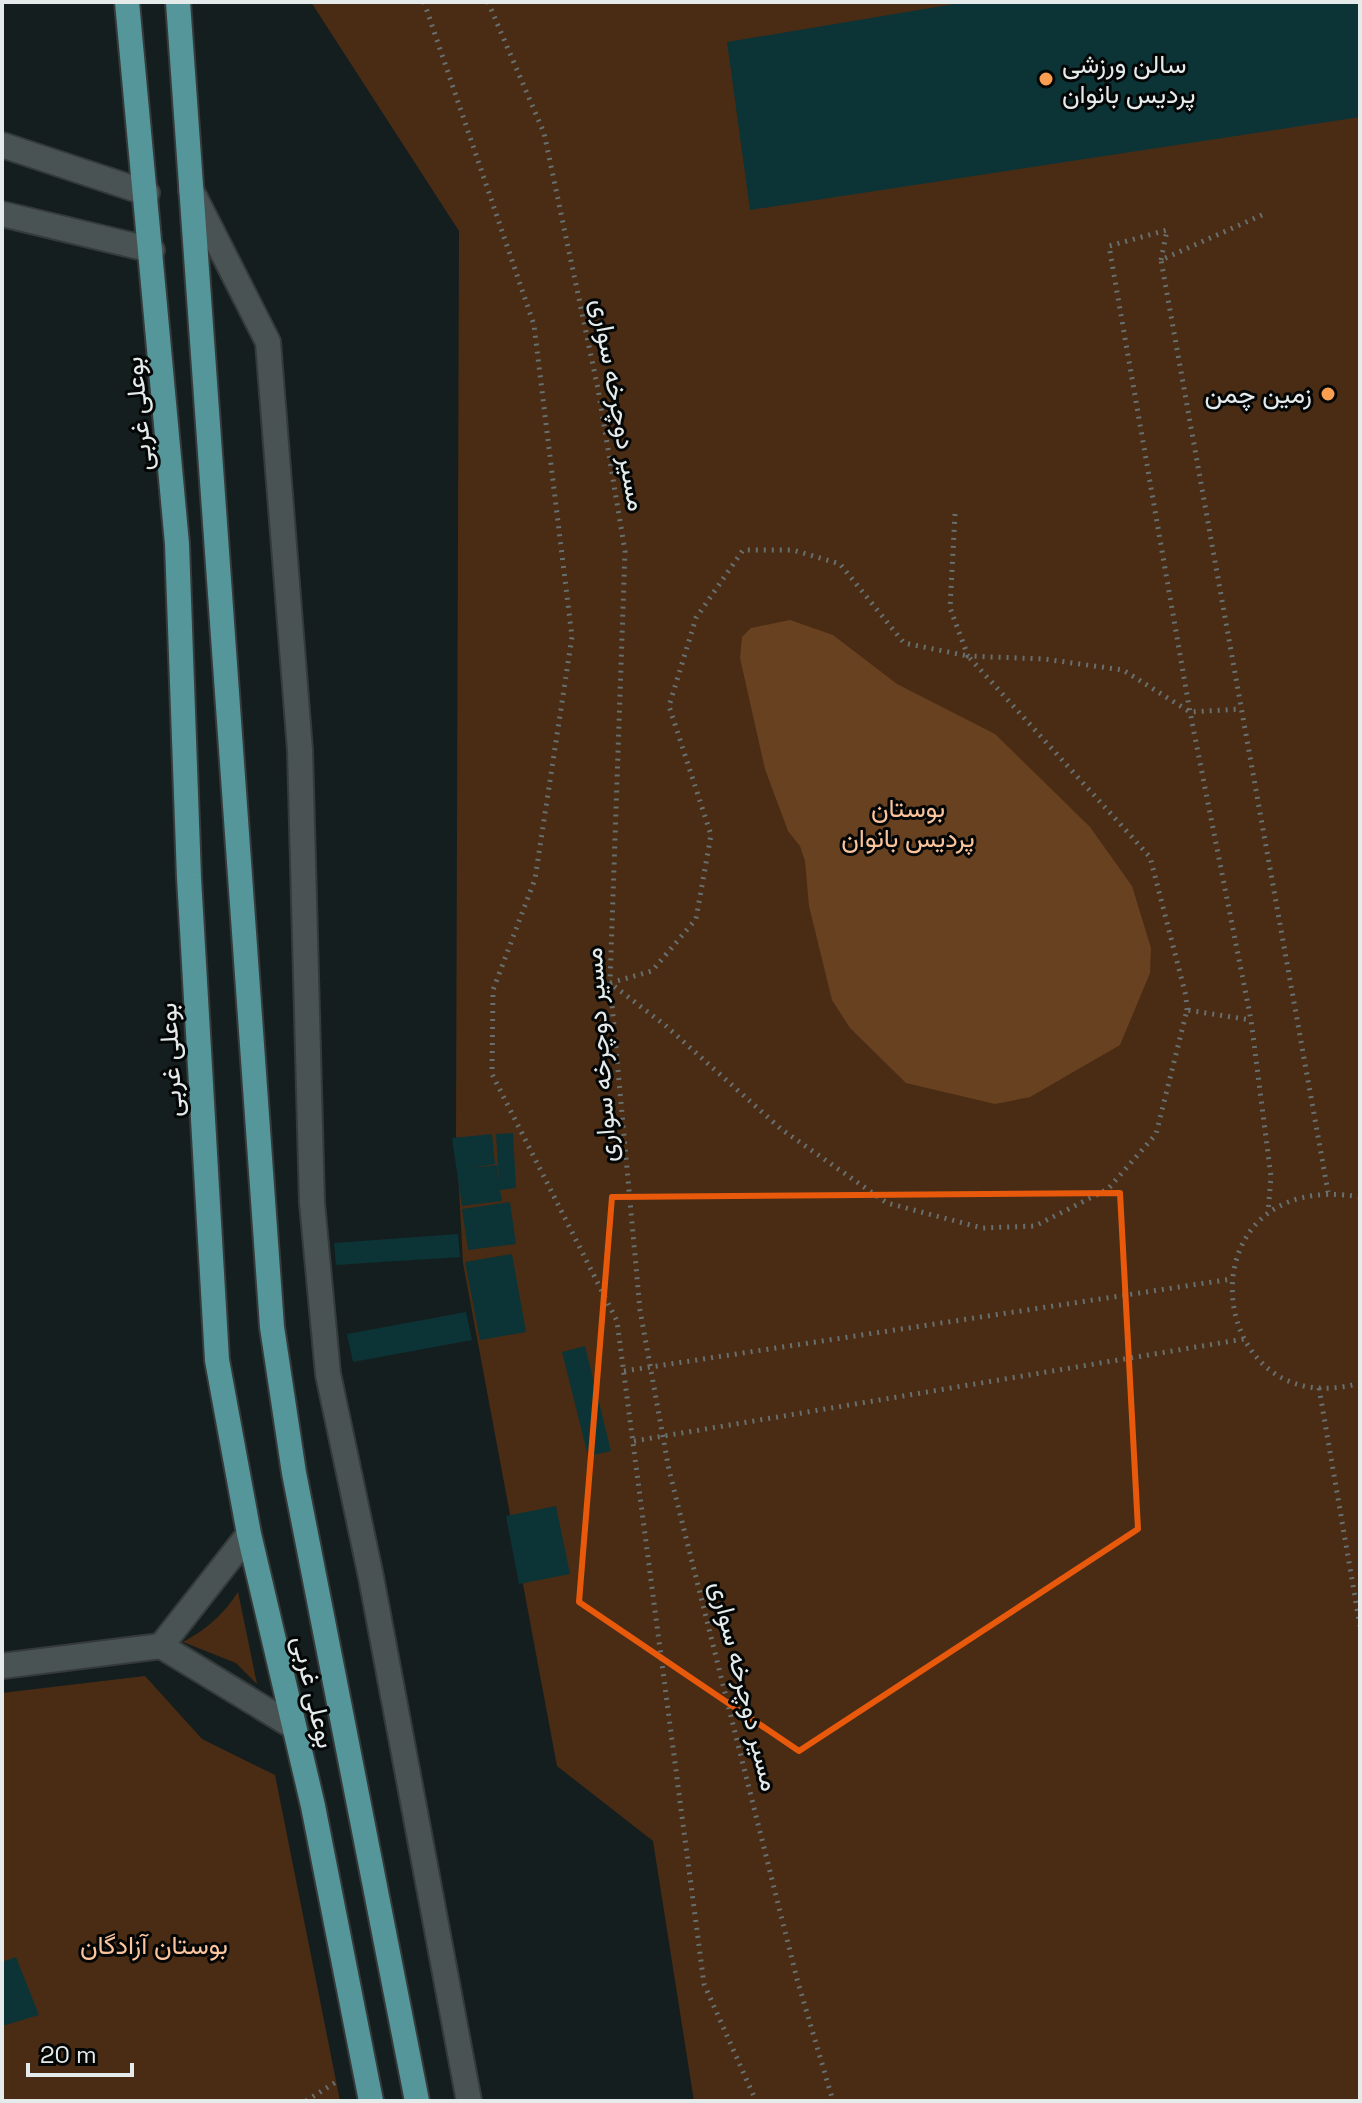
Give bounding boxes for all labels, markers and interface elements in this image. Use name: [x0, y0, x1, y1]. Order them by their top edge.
place label: سالن ورزشی پردیس بانوان: [1062, 47, 1195, 112]
marker: سالن ورزشی پردیس بانوان: [1037, 70, 1055, 88]
street label: مسیر دوچرخه سواری: [583, 296, 654, 514]
street label: بوعلی غربی: [116, 355, 160, 473]
place label: زمین چمن: [1204, 377, 1312, 412]
marker: زمین چمن: [1319, 385, 1337, 403]
park label: بوستان پردیس بانوان: [841, 791, 975, 856]
street label: مسیر دوچرخه سواری: [576, 946, 625, 1164]
street label: بوعلی غربی: [150, 1002, 190, 1118]
street label: مسیر دوچرخه سواری: [702, 1577, 788, 1795]
street label: بوعلی غربی: [285, 1632, 343, 1752]
park label: بوستان آزادگان: [80, 1928, 228, 1962]
scale bar: [28, 2027, 132, 2077]
text: 20 m: [40, 2039, 97, 2070]

